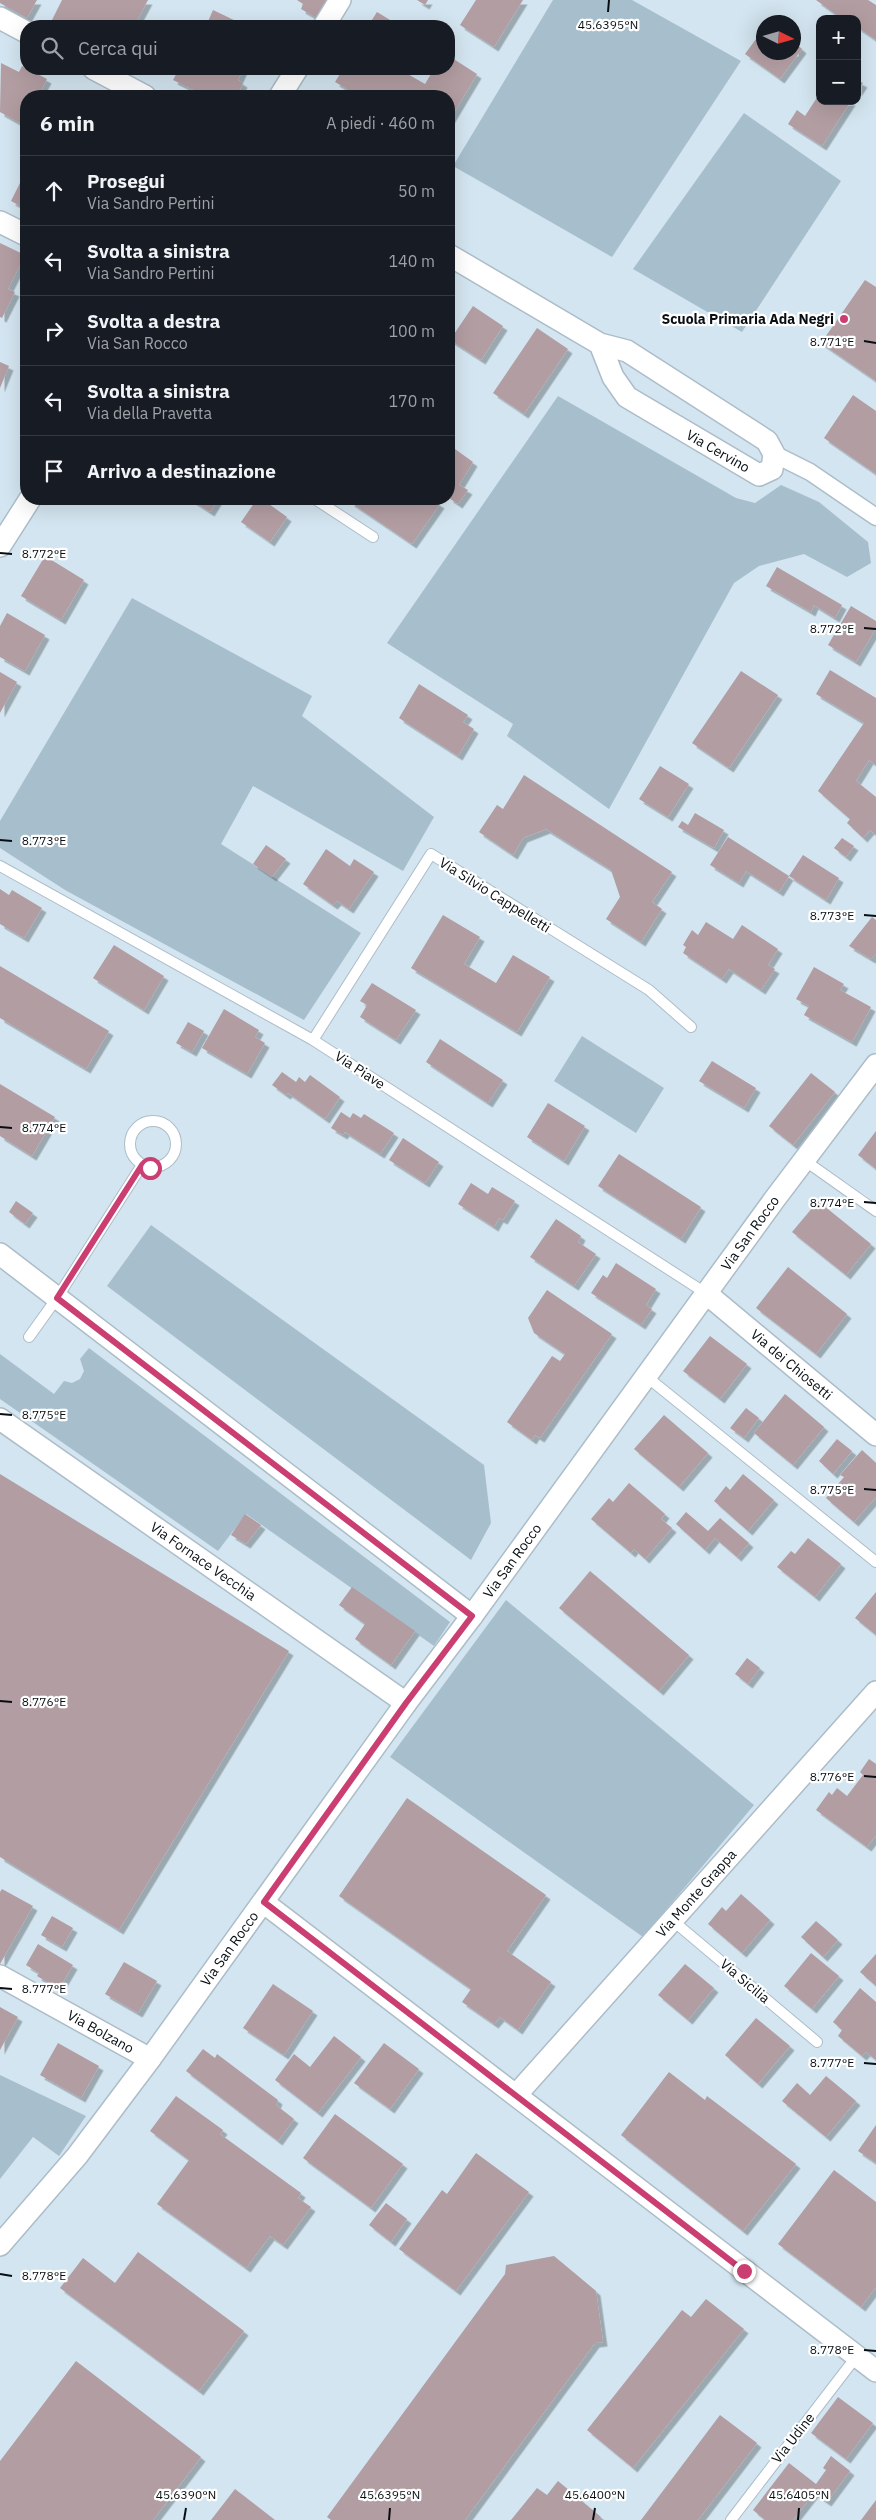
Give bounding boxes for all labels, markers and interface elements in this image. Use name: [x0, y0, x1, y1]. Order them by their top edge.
north arrow: [756, 15, 801, 60]
map controls: [816, 15, 861, 105]
button: +: [816, 15, 861, 60]
text: 45.6395°N: [578, 17, 638, 32]
search box: [20, 20, 455, 75]
icon: search: [38, 34, 66, 62]
text: Cerca qui: [78, 36, 158, 60]
button: −: [816, 60, 861, 105]
text: 6 min: [40, 109, 95, 137]
text: A piedi · 460 m: [326, 113, 435, 133]
text: Prosegui: [87, 169, 165, 193]
icon: ahead: [40, 177, 68, 205]
text: 50 m: [398, 181, 435, 201]
text: Via Sandro Pertini: [87, 193, 215, 213]
text: Svolta a sinistra: [87, 239, 230, 263]
icon: left: [40, 247, 68, 275]
text: 140 m: [388, 251, 435, 271]
text: Via Sandro Pertini: [87, 263, 215, 283]
text: Svolta a destra: [87, 309, 220, 333]
place label: Scuola Primaria Ada Negri: [661, 310, 834, 328]
marker: Scuola Primaria Ada Negri: [838, 313, 850, 325]
icon: right: [40, 317, 68, 345]
text: 100 m: [388, 321, 435, 341]
text: Via San Rocco: [87, 333, 188, 353]
text: 8.771°E: [810, 334, 854, 349]
text: Svolta a sinistra: [87, 379, 230, 403]
icon: left: [40, 387, 68, 415]
text: 170 m: [388, 391, 435, 411]
text: Via della Pravetta: [87, 403, 212, 423]
street label: Via Cervino: [683, 426, 753, 477]
icon: arrive: [40, 457, 68, 485]
text: Arrivo a destinazione: [87, 459, 276, 483]
text: 8.772°E: [22, 546, 66, 561]
text: 8.772°E: [810, 621, 854, 636]
text: 8.773°E: [22, 833, 66, 848]
street label: Via Silvio Cappelletti: [436, 853, 554, 937]
text: 8.773°E: [810, 908, 854, 923]
street label: Via Piave: [331, 1047, 389, 1093]
text: 8.774°E: [22, 1120, 66, 1135]
route start: [139, 1157, 162, 1180]
street label: Via San Rocco: [717, 1192, 783, 1274]
text: 8.774°E: [810, 1195, 854, 1210]
street label: Via dei Chiosetti: [747, 1325, 836, 1404]
text: 8.775°E: [22, 1407, 66, 1422]
text: 8.775°E: [810, 1482, 854, 1497]
street label: Via Fornace Vecchia: [147, 1518, 260, 1605]
street label: Via San Rocco: [479, 1520, 545, 1602]
text: 8.776°E: [22, 1694, 66, 1709]
text: 8.776°E: [810, 1769, 854, 1784]
street label: Via Monte Grappa: [652, 1845, 741, 1941]
street label: Via San Rocco: [196, 1908, 262, 1990]
street label: Via Sicilia: [716, 1955, 774, 2007]
text: 8.777°E: [22, 1981, 66, 1996]
street label: Via Bolzano: [64, 2006, 137, 2057]
text: 8.777°E: [810, 2055, 854, 2070]
route end: [733, 2260, 756, 2283]
text: 8.778°E: [22, 2268, 66, 2283]
text: 8.778°E: [810, 2342, 854, 2357]
street label: Via Udine: [768, 2409, 819, 2467]
text: 45.6390°N: [156, 2487, 216, 2502]
text: 45.6395°N: [360, 2487, 420, 2502]
text: 45.6400°N: [565, 2487, 625, 2502]
text: 45.6405°N: [769, 2487, 829, 2502]

